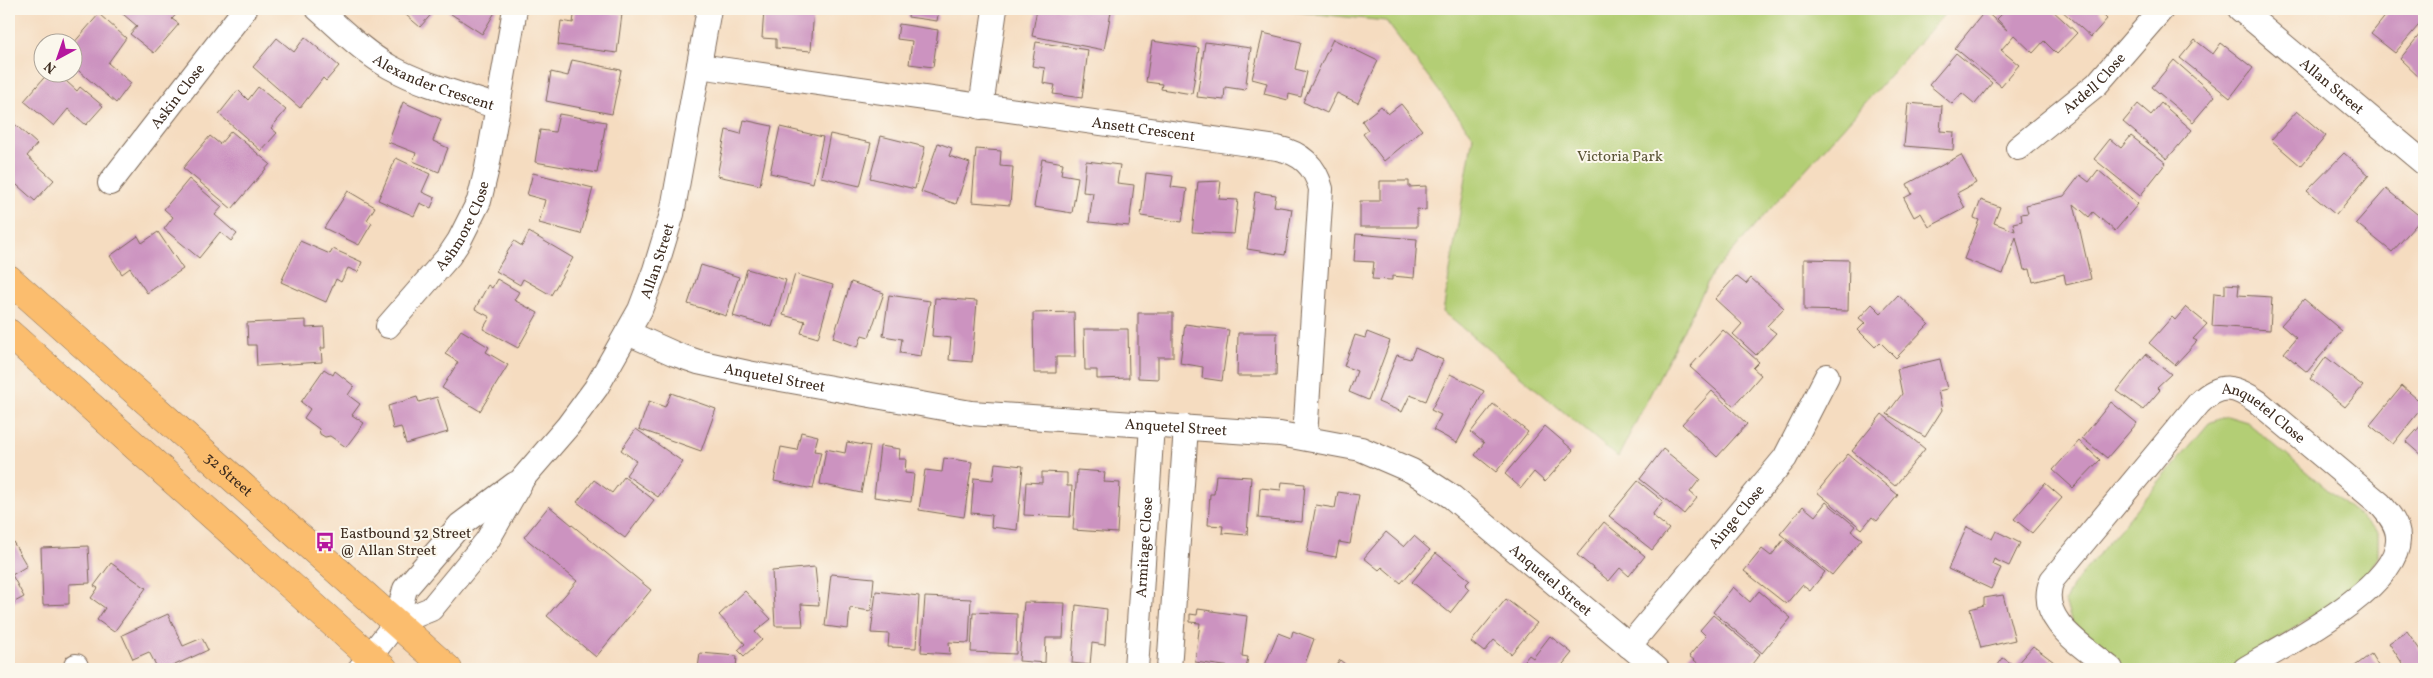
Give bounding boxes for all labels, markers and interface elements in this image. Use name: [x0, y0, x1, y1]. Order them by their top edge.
north arrow: [32, 32, 82, 82]
street label: Ardell Close: [2059, 49, 2131, 120]
street label: Alexander Crescent: [368, 50, 497, 117]
street label: Allan Street: [2294, 54, 2368, 120]
text: N: [41, 56, 61, 77]
street label: Askin Close: [147, 60, 211, 134]
street label: Ansett Crescent: [1090, 113, 1196, 148]
park label: Victoria Park: [1577, 147, 1663, 168]
street label: Ashmore Close: [431, 179, 495, 276]
street label: Allan Street: [636, 221, 681, 302]
street label: Anquetel Street: [722, 359, 827, 399]
street label: Anquetel Close: [2221, 380, 2309, 449]
street label: Anquetel Street: [1124, 414, 1228, 442]
street label: 32 Street: [199, 448, 257, 503]
street label: Ainge Close: [1705, 481, 1770, 554]
street label: Armitage Close: [1132, 496, 1159, 598]
place label: Eastbound 32 Street @ Allan Street: [340, 524, 471, 562]
bus stop icon: Eastbound 32 Street @ Allan Street: [314, 531, 336, 553]
street label: Anquetel Street: [1504, 540, 1596, 622]

